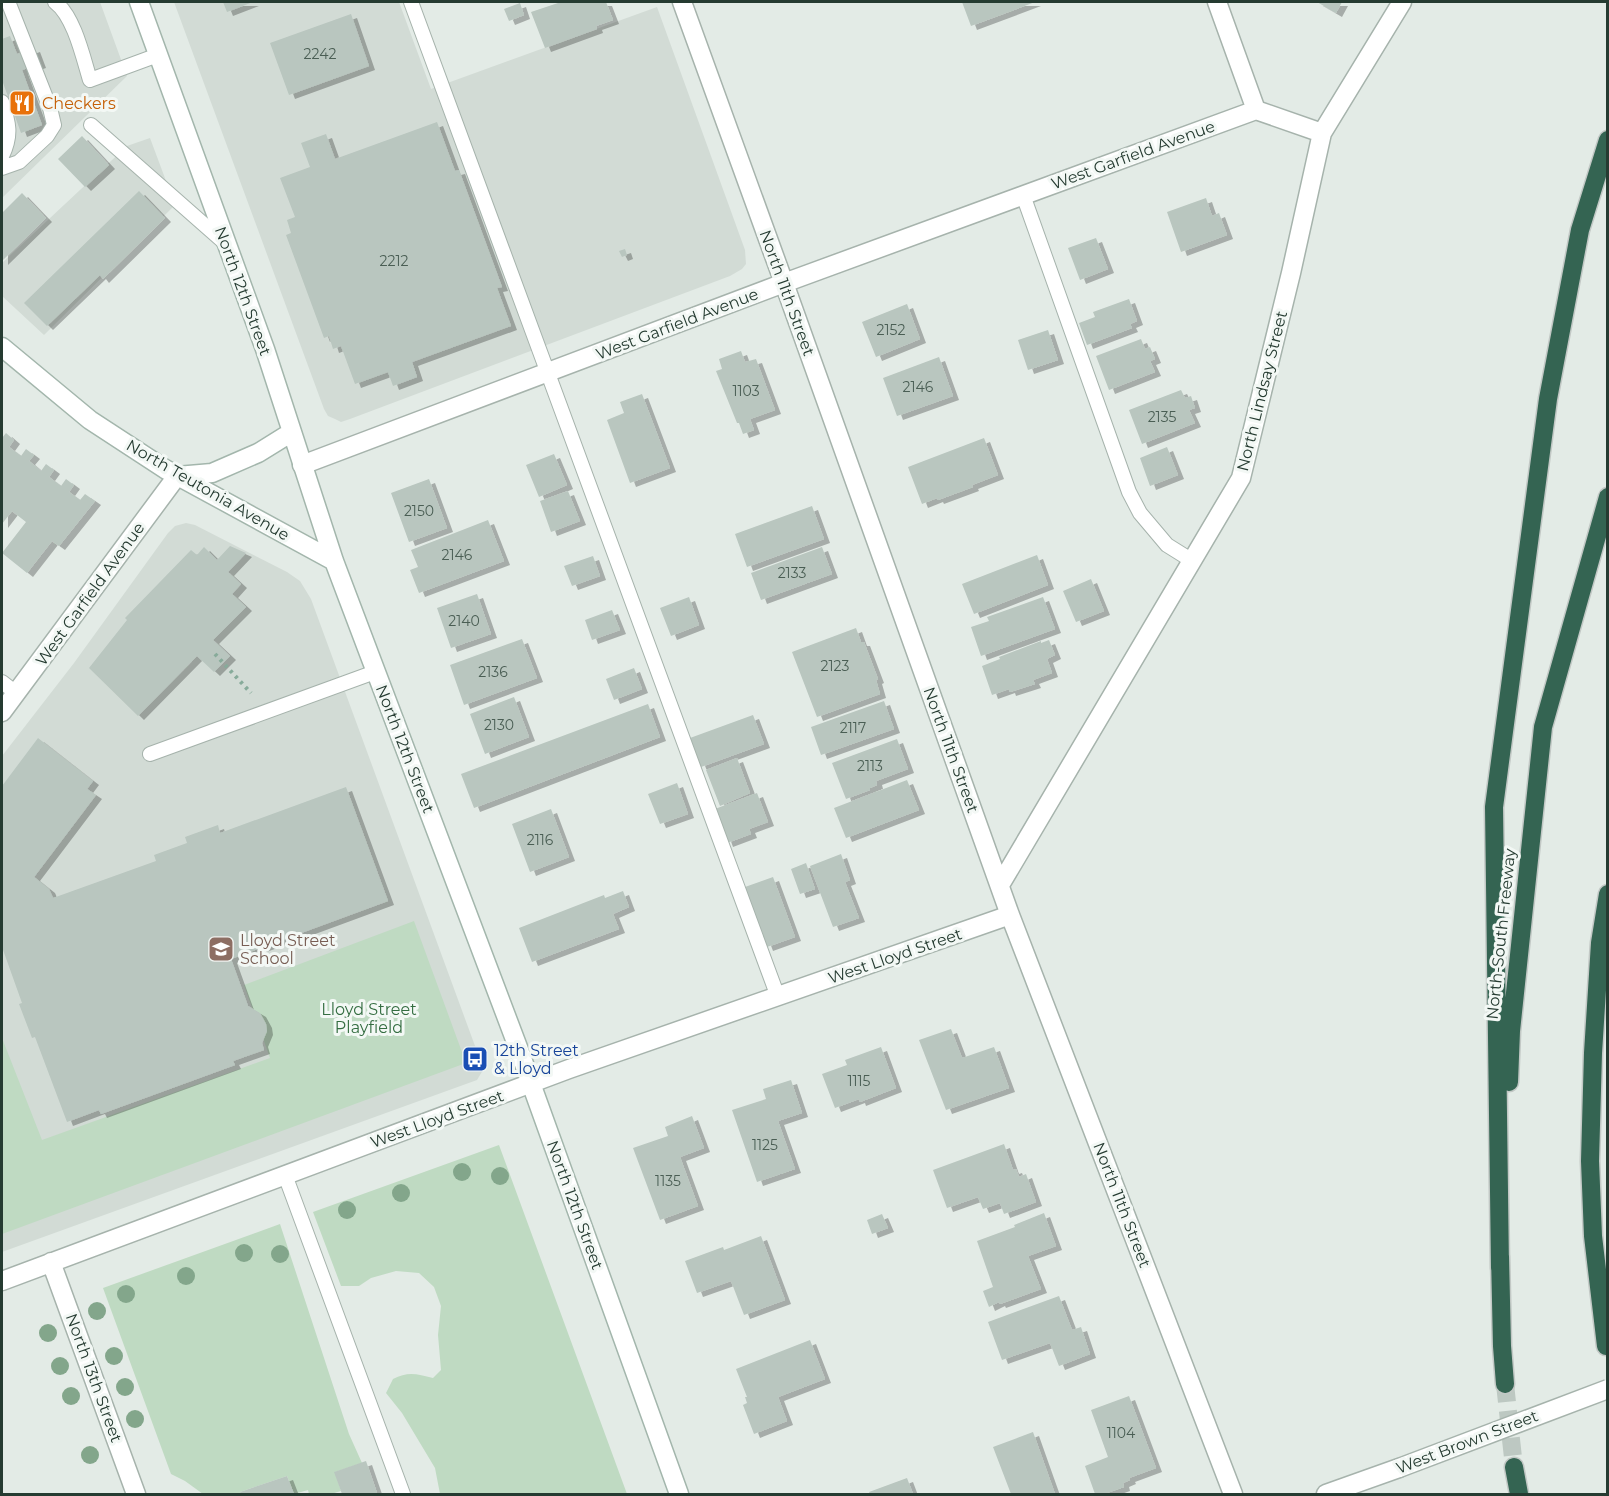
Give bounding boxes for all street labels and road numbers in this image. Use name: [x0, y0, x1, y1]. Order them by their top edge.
street label: West Garfield Avenue: [1049, 117, 1217, 193]
street label: North 12th Street: [211, 224, 275, 359]
street label: North 11th Street: [755, 227, 819, 359]
street label: West Garfield Avenue: [593, 284, 761, 364]
street label: North Lindsay Street: [1233, 308, 1291, 473]
street label: North Teutonia Avenue: [123, 435, 293, 545]
street label: West Garfield Avenue: [32, 519, 148, 669]
street label: North 12th Street: [372, 682, 438, 816]
street label: North 11th Street: [919, 684, 983, 816]
street label: North-South Freeway: [1483, 847, 1519, 1020]
street label: West Lloyd Street: [826, 924, 965, 988]
street label: West Lloyd Street: [368, 1086, 507, 1152]
street label: North 12th Street: [543, 1138, 607, 1273]
street label: North 11th Street: [1089, 1140, 1155, 1271]
street label: North 13th Street: [62, 1311, 126, 1446]
street label: West Brown Street: [1393, 1406, 1541, 1478]

